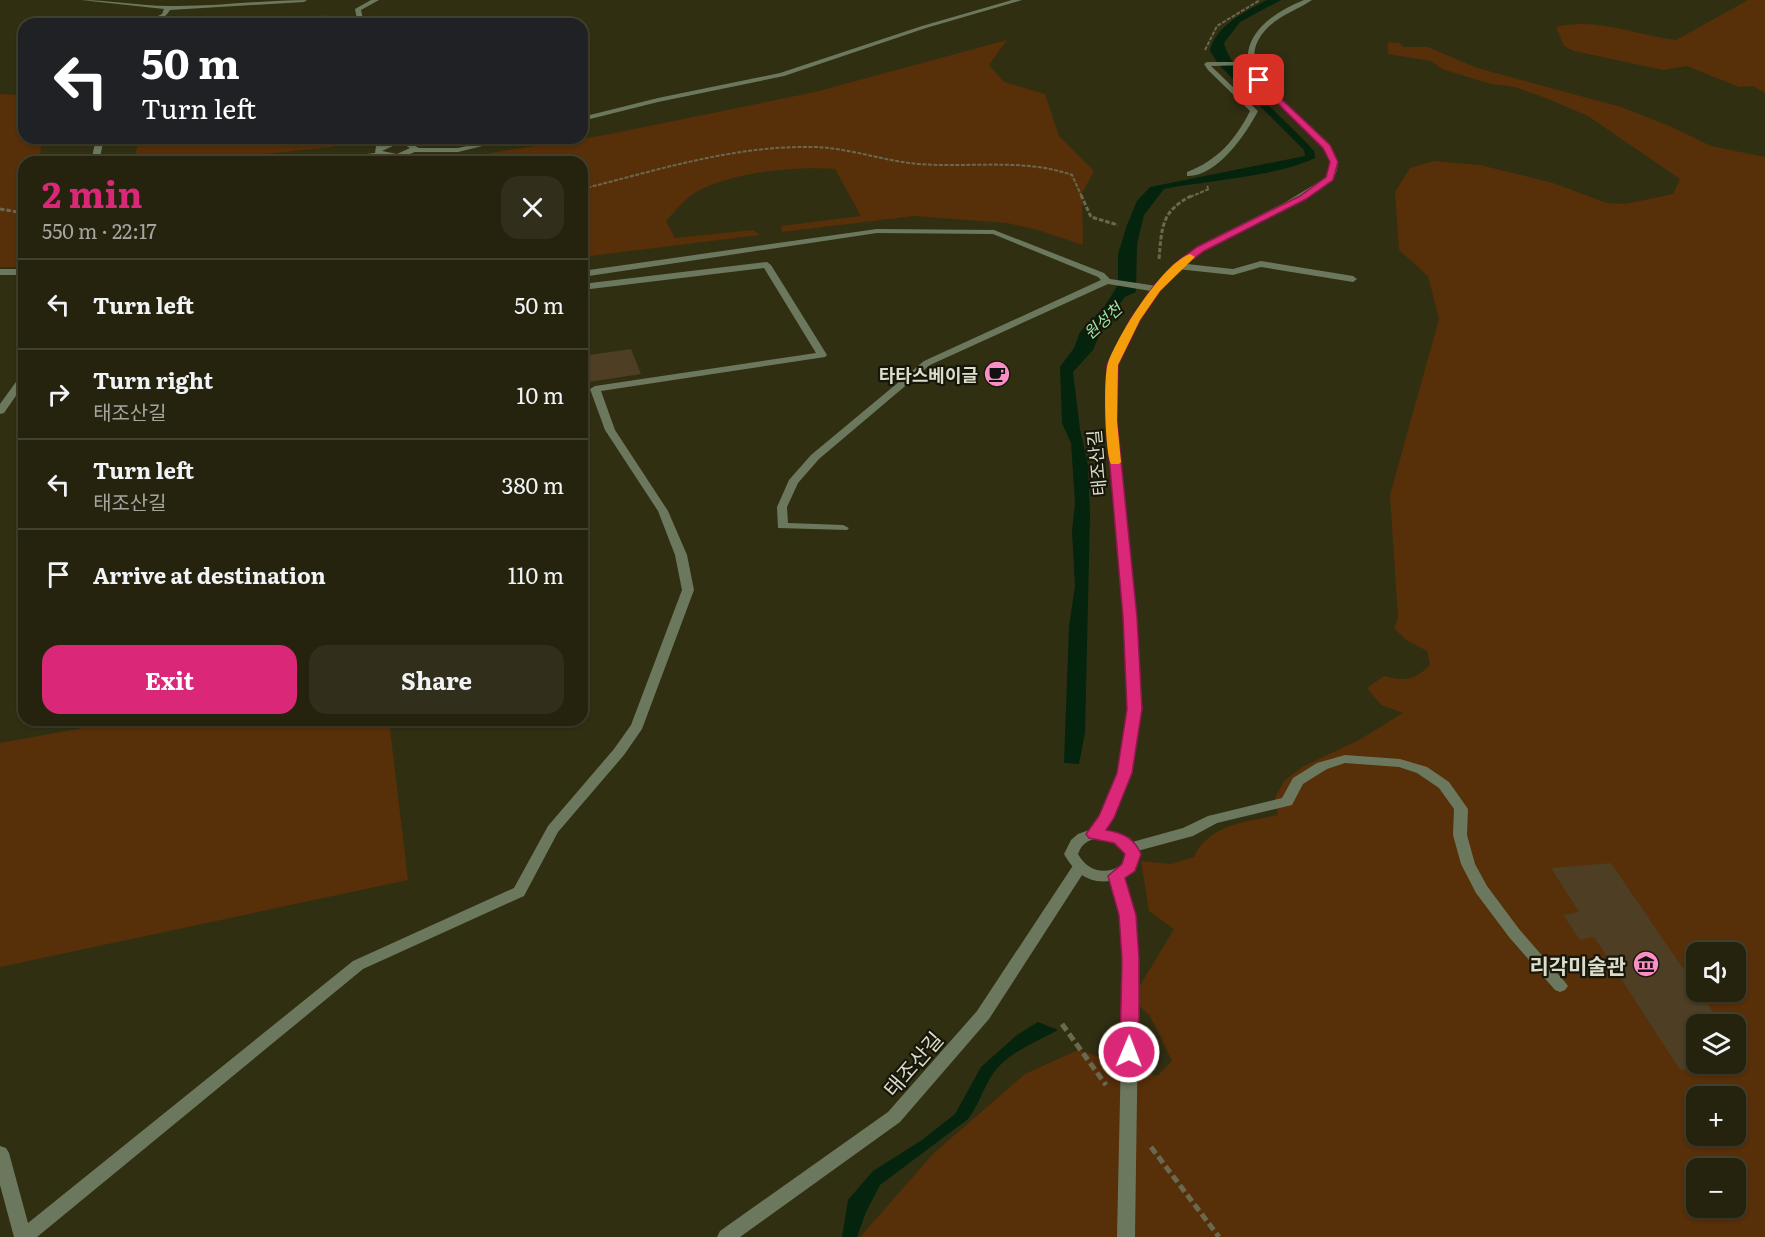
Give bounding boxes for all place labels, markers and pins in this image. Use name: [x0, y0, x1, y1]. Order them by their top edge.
pin: [1233, 54, 1284, 105]
cafe icon: 타타스베이글: [982, 359, 1012, 389]
place label: 타타스베이글: [879, 361, 978, 388]
place label: 리각미술관: [1529, 949, 1626, 980]
museum icon: 리각미술관: [1631, 949, 1661, 979]

